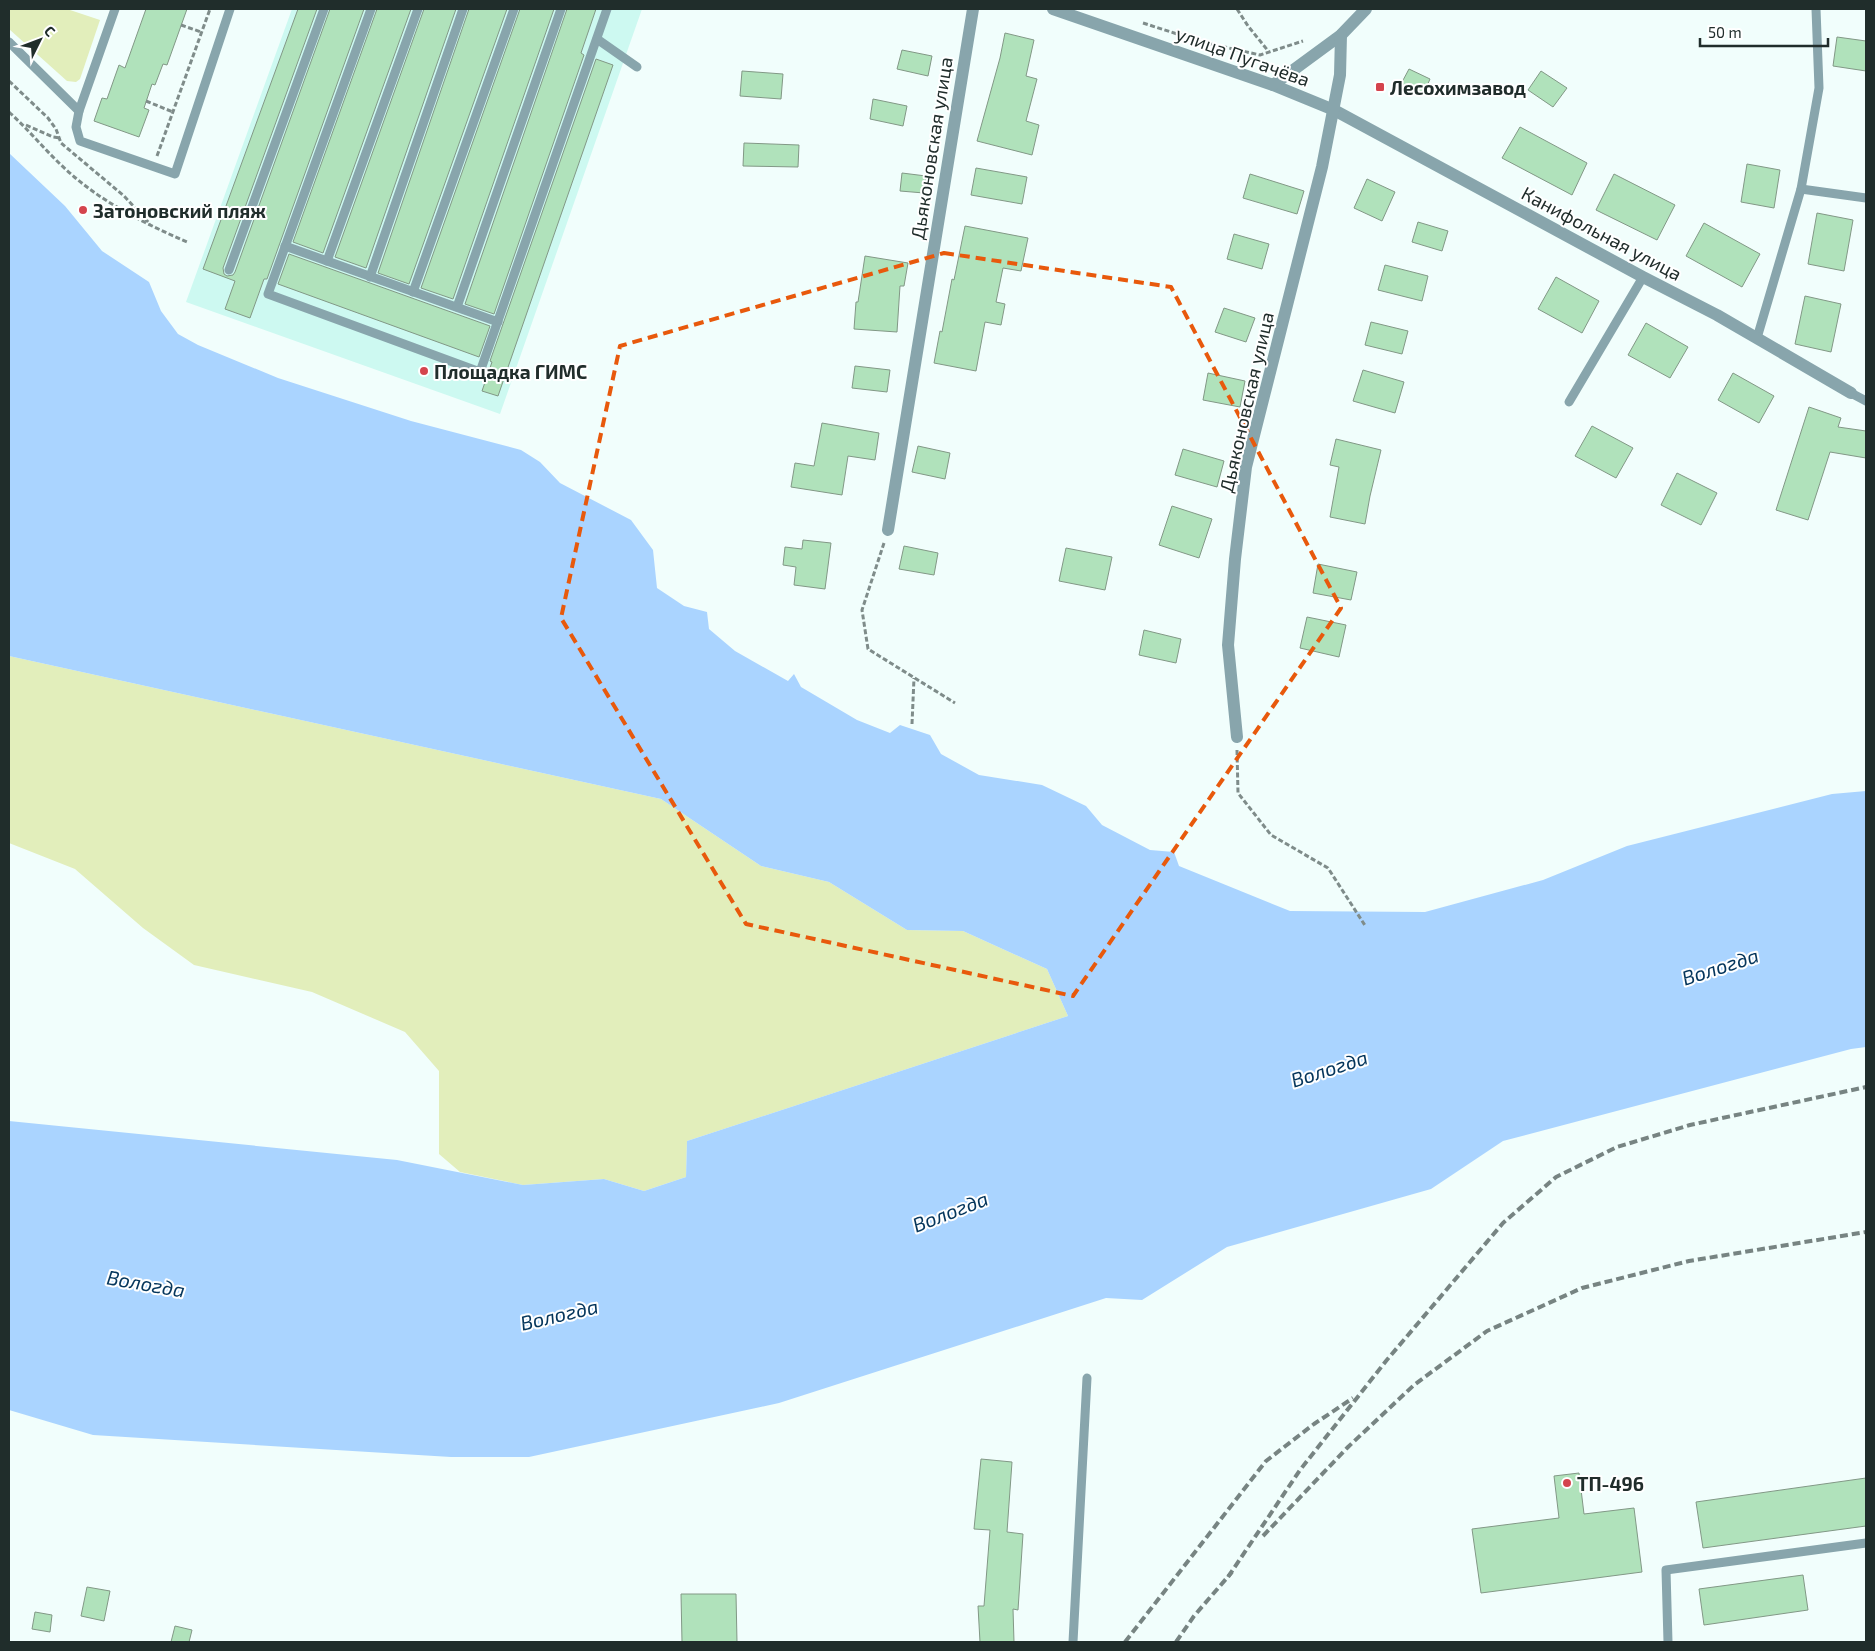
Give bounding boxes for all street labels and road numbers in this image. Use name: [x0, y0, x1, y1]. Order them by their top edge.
street label: улица Пугачёва: [1173, 21, 1313, 92]
street label: Дьяконовская улица: [905, 55, 958, 241]
street label: Канифольная улица: [1518, 181, 1686, 286]
street label: Дьяконовская улица: [1214, 310, 1279, 495]

